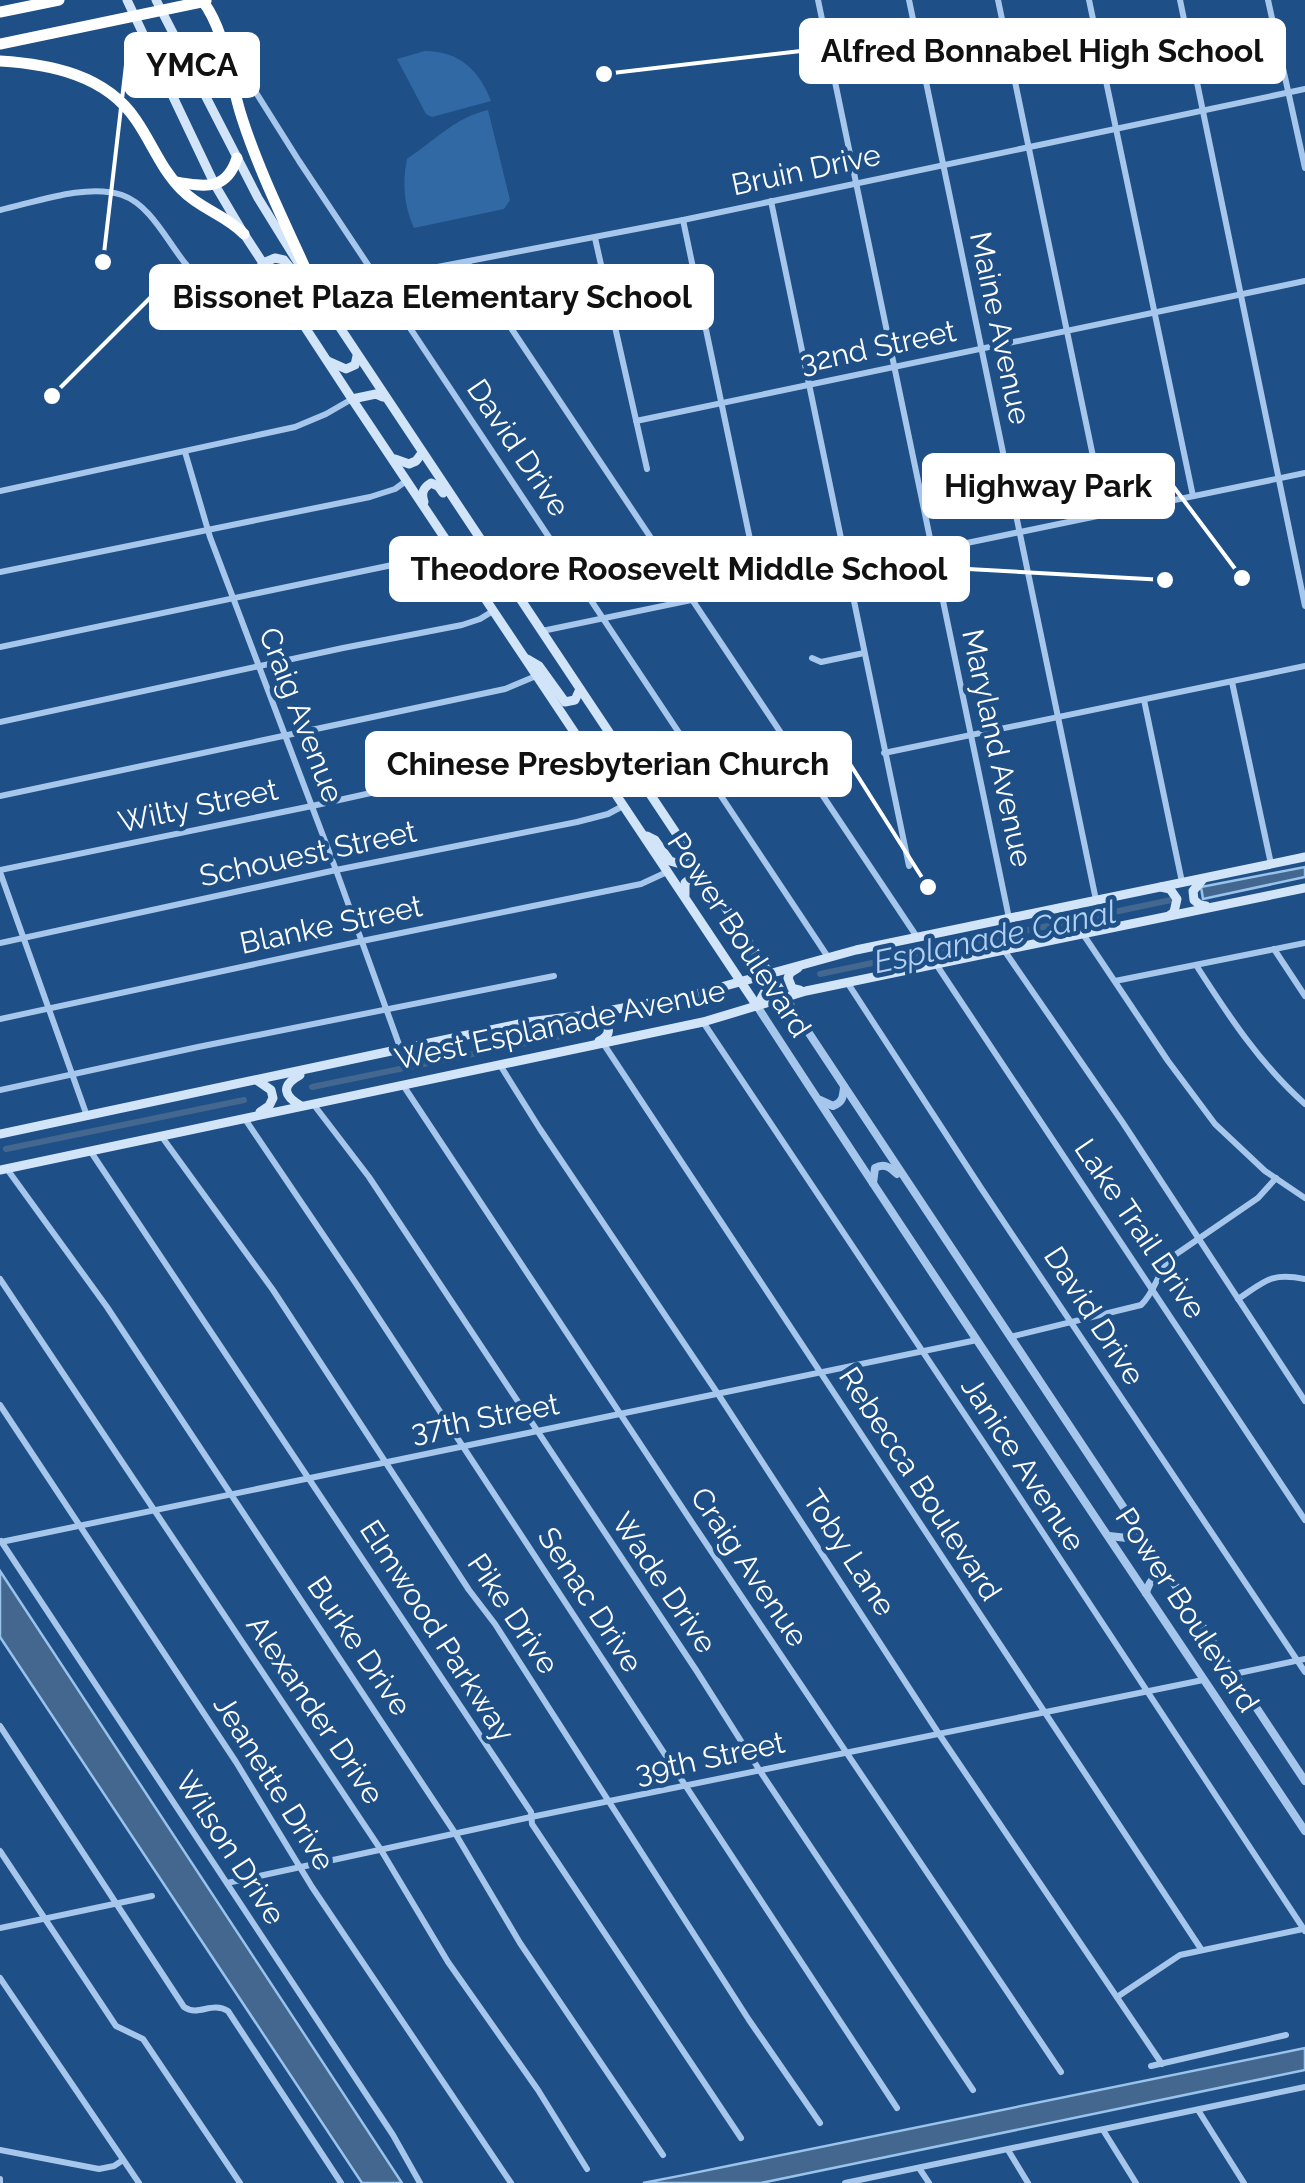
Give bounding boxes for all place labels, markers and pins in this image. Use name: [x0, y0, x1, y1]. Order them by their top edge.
callout: Alfred Bonnabel High School: [801, 20, 1284, 82]
callout: YMCA: [126, 34, 258, 96]
callout: Bissonet Plaza Elementary School: [151, 266, 712, 328]
callout: Highway Park: [924, 455, 1173, 517]
callout: Theodore Roosevelt Middle School: [391, 538, 968, 600]
callout: Chinese Presbyterian Church: [367, 733, 850, 795]

